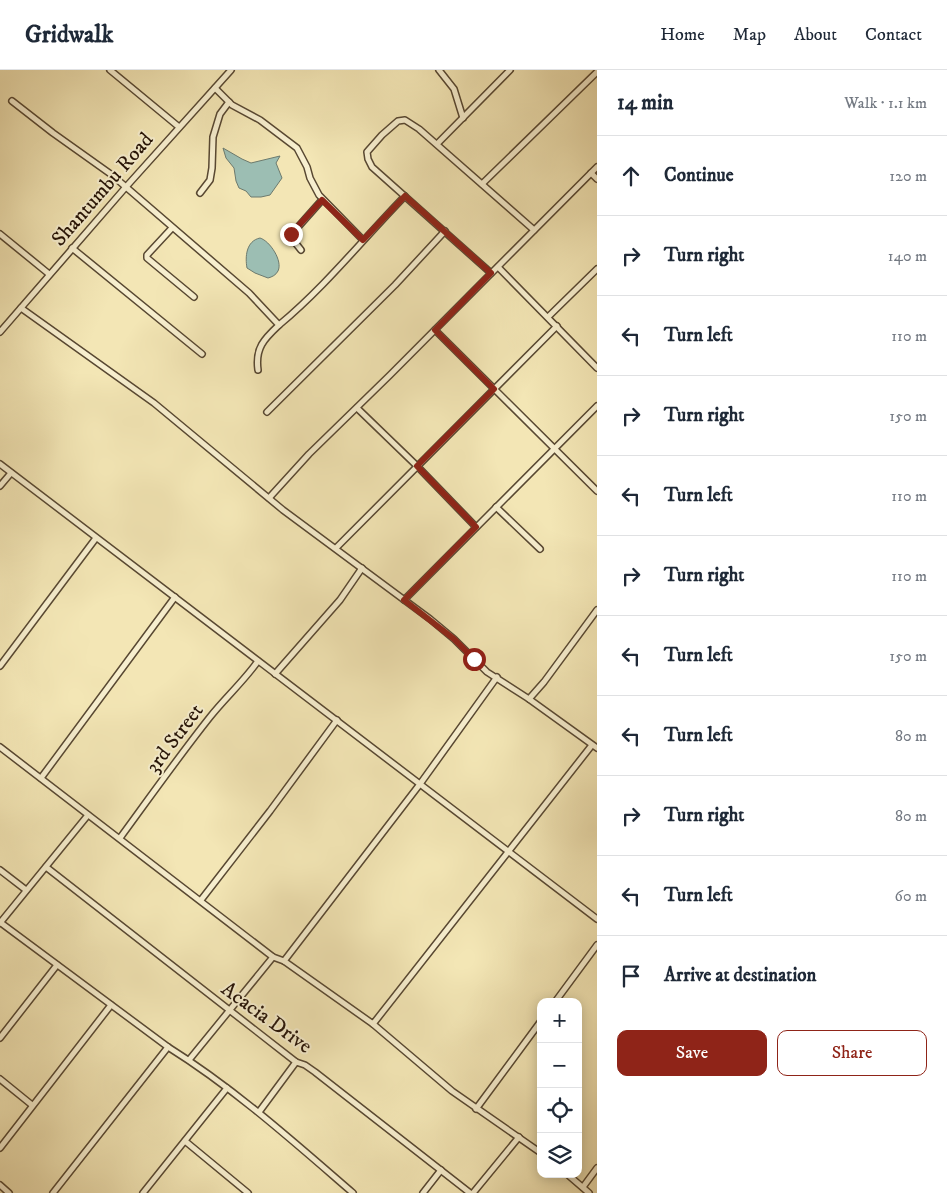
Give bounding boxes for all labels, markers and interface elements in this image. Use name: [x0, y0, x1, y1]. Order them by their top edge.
text: Gridwalk: [25, 20, 113, 50]
text: Home: [660, 24, 705, 46]
text: Map: [733, 24, 766, 46]
text: About: [794, 24, 837, 46]
text: Contact: [865, 24, 922, 46]
text: 14 min: [617, 90, 673, 116]
text: Walk · 1.1 km: [844, 93, 927, 113]
street label: Shantumbu Road: [46, 127, 160, 252]
icon: ahead: [617, 162, 645, 190]
text: Continue: [664, 164, 734, 187]
text: 120 m: [889, 166, 927, 186]
route end: [280, 223, 303, 246]
icon: right: [617, 242, 645, 270]
text: Turn right: [664, 244, 744, 267]
text: 140 m: [888, 246, 927, 266]
icon: left: [617, 322, 645, 350]
text: Turn left: [664, 324, 733, 347]
text: 110 m: [891, 326, 927, 346]
icon: right: [617, 402, 645, 430]
text: Turn right: [664, 404, 744, 427]
text: 150 m: [889, 406, 927, 426]
icon: left: [617, 482, 645, 510]
text: Turn left: [664, 484, 733, 507]
text: 110 m: [891, 486, 927, 506]
icon: right: [617, 562, 645, 590]
text: Turn right: [664, 564, 744, 587]
text: 110 m: [891, 566, 927, 586]
icon: left: [617, 642, 645, 670]
text: Turn left: [664, 644, 733, 667]
text: 150 m: [889, 646, 927, 666]
route start: [463, 648, 486, 671]
street label: 3rd Street: [140, 699, 209, 778]
icon: left: [617, 722, 645, 750]
text: Turn left: [664, 724, 733, 747]
text: 80 m: [895, 726, 927, 746]
icon: right: [617, 802, 645, 830]
text: Turn right: [664, 804, 744, 827]
text: 80 m: [895, 806, 927, 826]
icon: left: [617, 882, 645, 910]
text: Turn left: [664, 884, 733, 907]
text: 60 m: [895, 886, 927, 906]
icon: arrive: [617, 962, 645, 990]
text: Arrive at destination: [664, 964, 816, 987]
street label: Acacia Drive: [216, 976, 317, 1060]
map controls: [537, 998, 582, 1178]
button: +: [537, 998, 582, 1043]
button: Save: [617, 1030, 767, 1076]
button: Share: [777, 1030, 927, 1076]
button: −: [537, 1043, 582, 1088]
button: locate: [537, 1088, 582, 1133]
button: layers: [537, 1133, 582, 1178]

